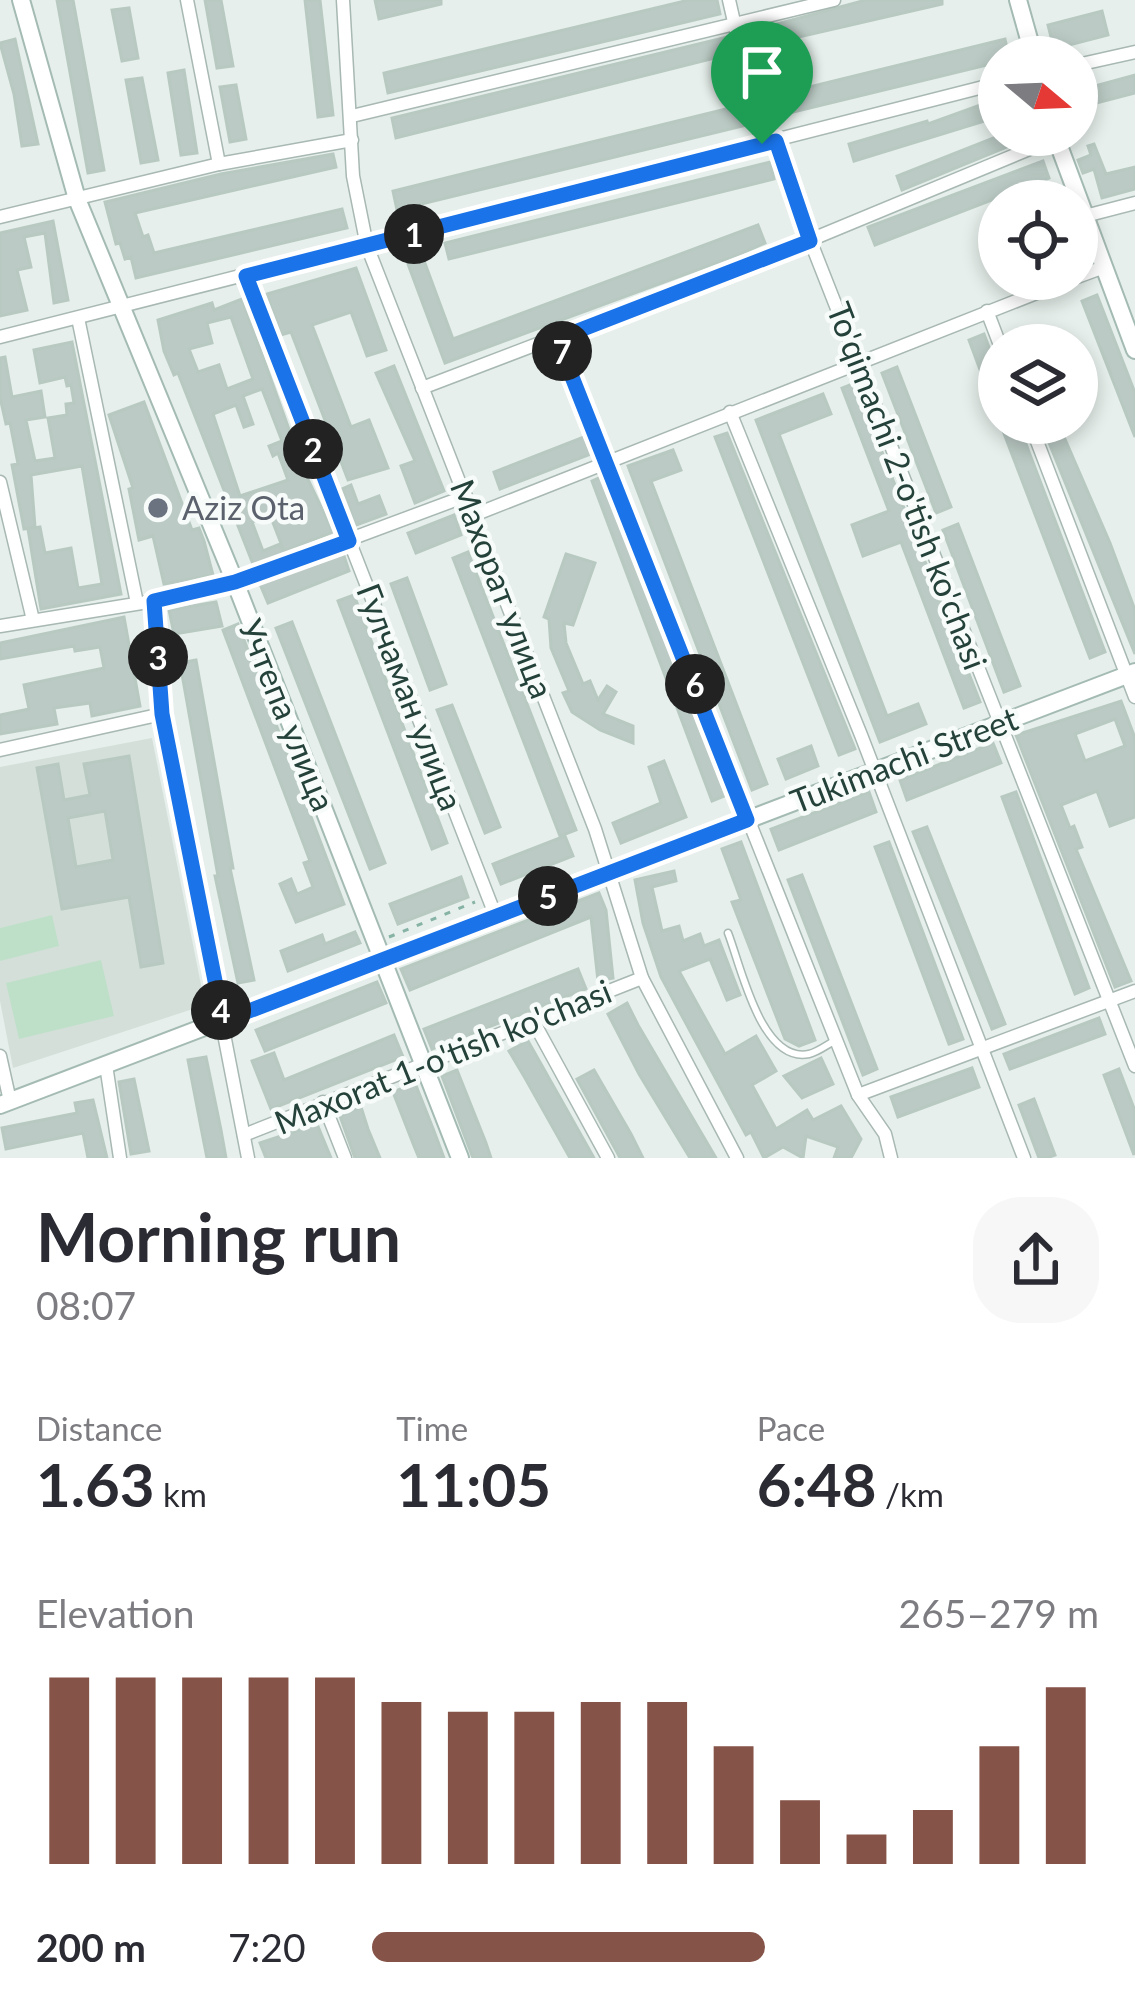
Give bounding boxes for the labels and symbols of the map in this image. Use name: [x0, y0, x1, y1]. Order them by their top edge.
pin: [711, 21.0, 813, 144]
north arrow: [978, 36, 1098, 156]
pin: 1: [384, 204, 444, 264]
street label: To'qimachi 2-o'tish ko'chasi: [819, 296, 997, 675]
pin: 7: [532, 321, 592, 381]
pin: 2: [283, 419, 343, 479]
street label: Махорат улица: [443, 474, 563, 703]
place label: Aziz Ota: [182, 487, 305, 527]
marker: Aziz Ota: [145, 495, 171, 521]
street label: Гулчаман улица: [349, 578, 473, 816]
street label: Учтепа улица: [231, 613, 344, 816]
pin: 3: [128, 627, 188, 687]
pin: 6: [665, 654, 725, 714]
street label: Tukimachi Street: [784, 697, 1023, 821]
pin: 5: [518, 866, 578, 926]
street label: Maxorat 1-o'tish ko'chasi: [268, 970, 617, 1142]
pin: 4: [191, 980, 251, 1040]

